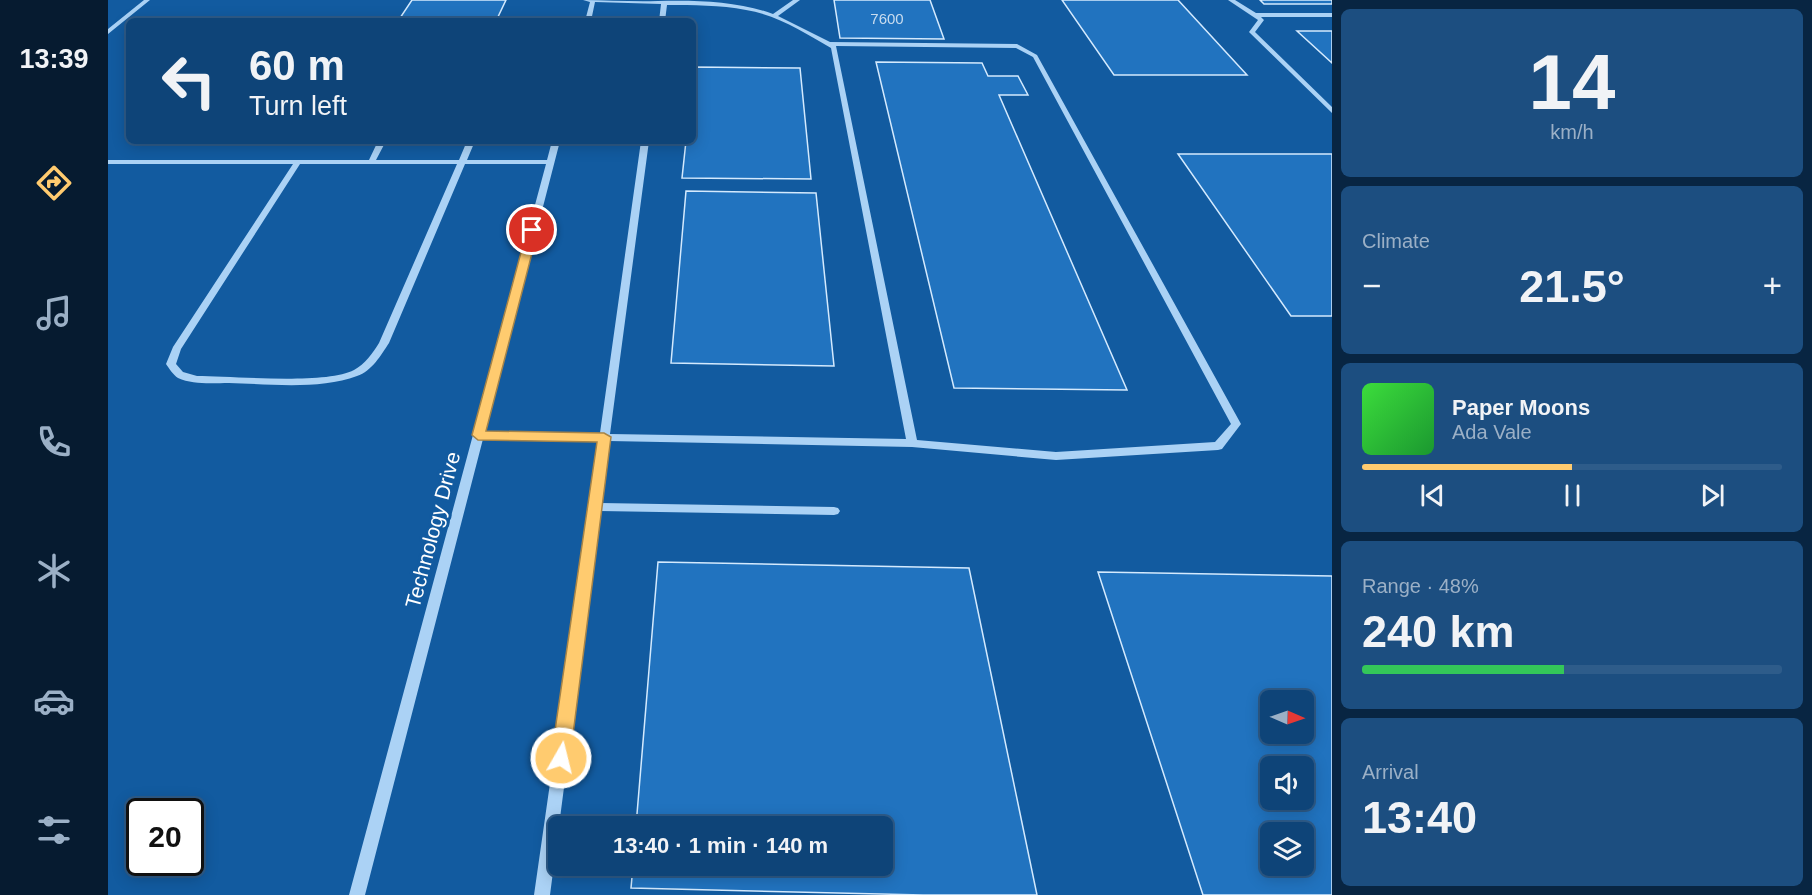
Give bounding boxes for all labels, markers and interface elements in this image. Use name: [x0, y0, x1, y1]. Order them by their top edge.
house number: 7600: [870, 10, 904, 27]
text: 14: [1529, 38, 1615, 126]
icon: left: [150, 42, 228, 120]
text: 60 m: [249, 42, 345, 89]
text: 13:39: [19, 44, 89, 74]
text: Turn left: [249, 91, 347, 121]
text: km/h: [1550, 121, 1594, 143]
icon: directions: [33, 162, 75, 204]
pin: [506, 204, 557, 255]
icon: arrive: [515, 213, 548, 246]
text: Climate: [1362, 230, 1430, 252]
text: 21.5°: [1519, 261, 1625, 312]
text: −: [1362, 267, 1381, 304]
text: +: [1763, 267, 1782, 304]
icon: music: [33, 292, 75, 334]
text: Paper Moons: [1452, 395, 1590, 420]
icon: phone: [33, 421, 75, 463]
text: Ada Vale: [1452, 421, 1532, 443]
street label: Technology Drive: [401, 449, 464, 611]
icon: previous: [1416, 479, 1449, 512]
icon: pause: [1556, 479, 1589, 512]
icon: next: [1696, 479, 1729, 512]
icon: climate: [33, 550, 75, 592]
text: Range · 48%: [1362, 575, 1479, 597]
text: 240 km: [1362, 606, 1515, 657]
icon: car: [33, 680, 75, 722]
north arrow: [1260, 690, 1314, 744]
map controls: [1260, 690, 1314, 876]
position arrow: [529, 726, 593, 790]
button: sound: [1260, 756, 1314, 810]
text: Arrival: [1362, 761, 1419, 783]
text: 13:40: [1362, 792, 1477, 843]
speed limit sign: 20: [126, 798, 204, 876]
icon: filters: [33, 809, 75, 851]
button: layers: [1260, 822, 1314, 876]
text: 13:40 · 1 min · 140 m: [613, 833, 828, 858]

